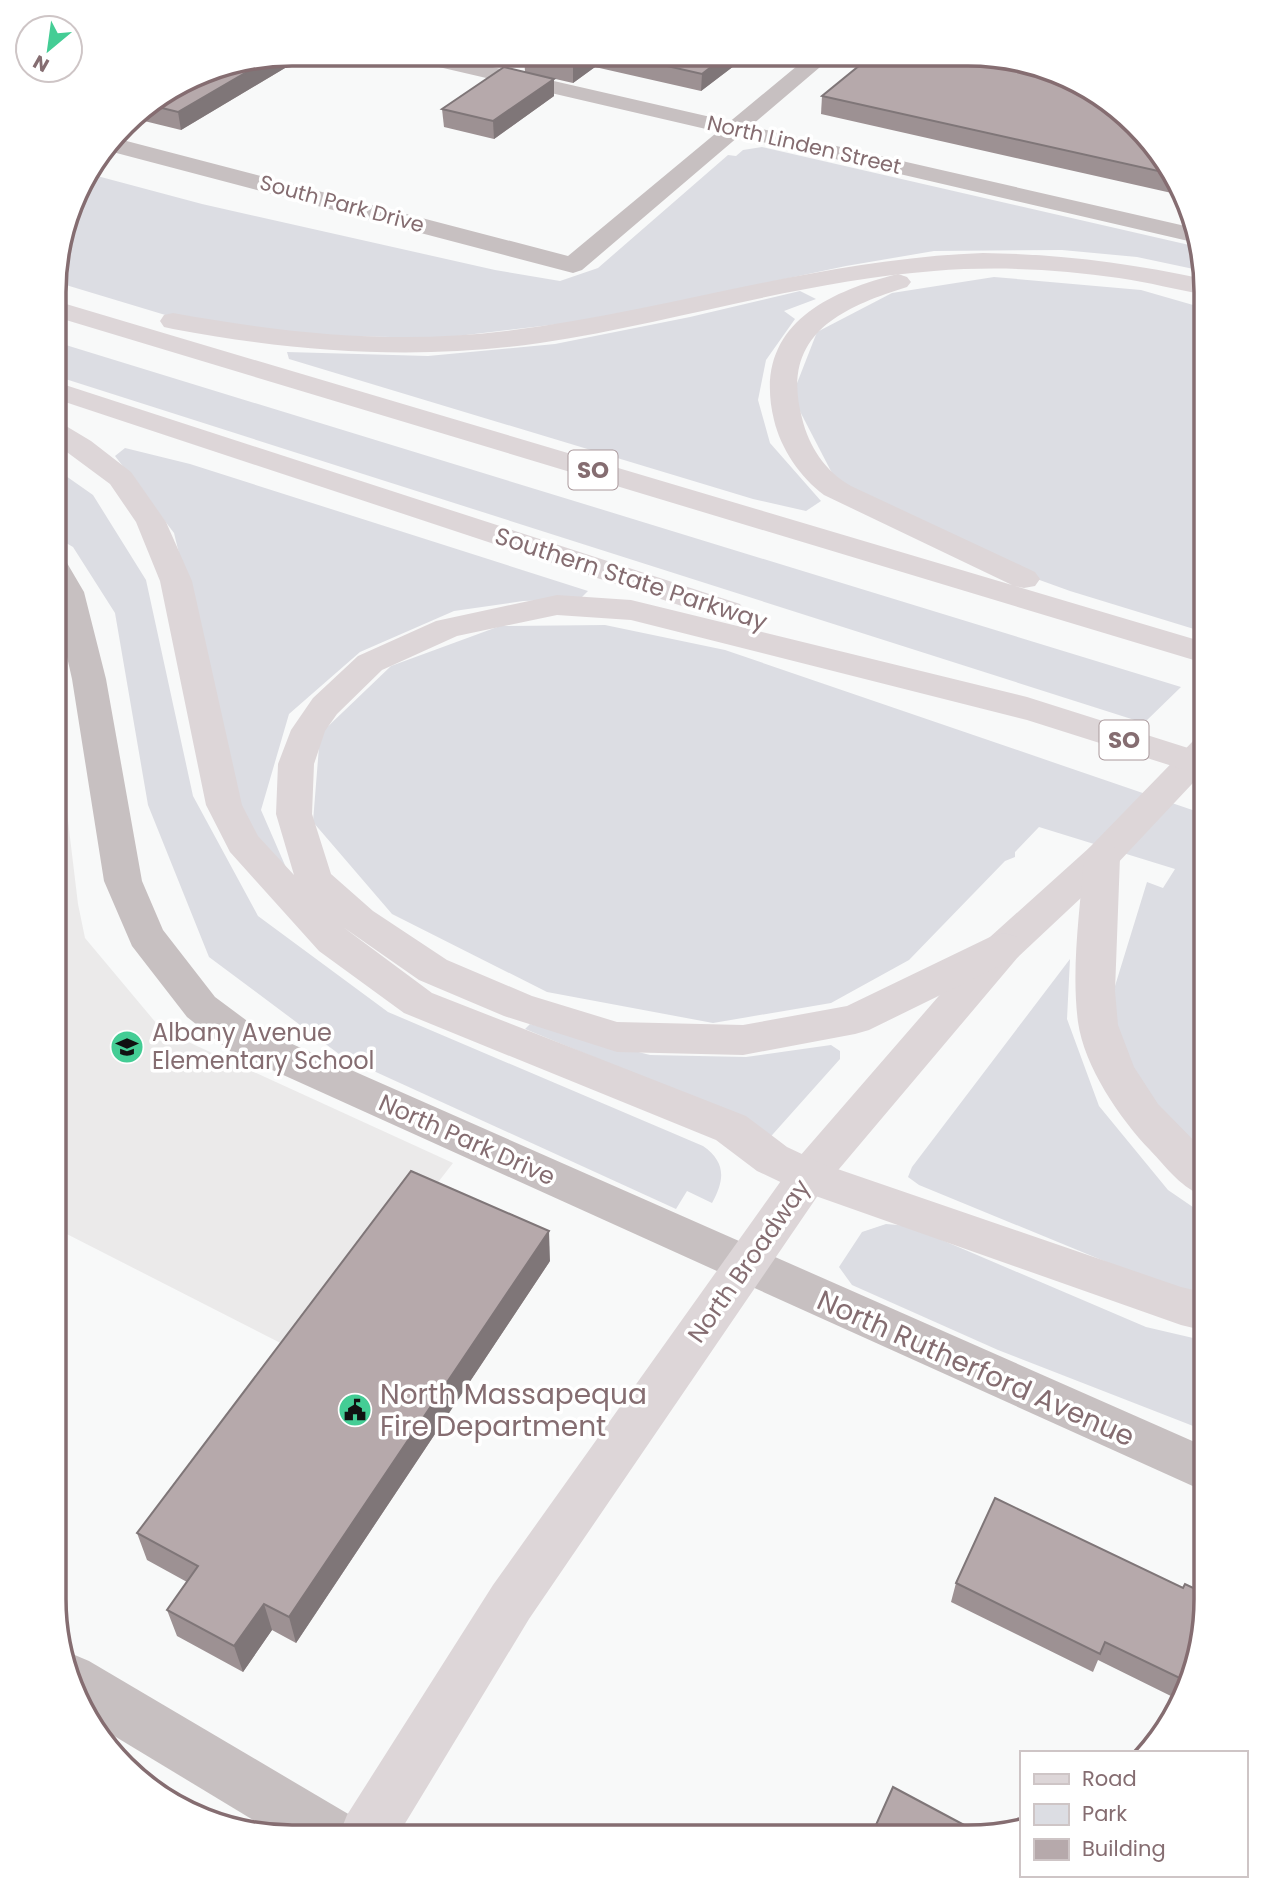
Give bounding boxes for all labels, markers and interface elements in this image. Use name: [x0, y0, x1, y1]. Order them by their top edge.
north arrow: [14, 14, 84, 84]
text: N: [28, 48, 54, 79]
street label: North Linden Street: [704, 108, 904, 181]
street label: South Park Drive: [257, 168, 428, 239]
road number: SO: [568, 450, 618, 490]
street label: Southern State Parkway: [491, 519, 772, 638]
road number: SO: [1100, 720, 1148, 760]
place label: Albany Avenue Elementary School: [152, 1016, 375, 1077]
school or university icon: Albany Avenue Elementary School: [108, 1028, 146, 1066]
street label: North Park Drive: [374, 1086, 561, 1193]
street label: North Broadway: [680, 1172, 818, 1349]
street label: North Rutherford Avenue: [811, 1281, 1141, 1456]
place label: North Massapequa Fire Department: [380, 1375, 647, 1446]
public building icon: North Massapequa Fire Department: [336, 1391, 374, 1429]
legend: [1020, 1751, 1247, 1877]
text: Road: [1082, 1764, 1137, 1793]
text: Park: [1082, 1799, 1127, 1828]
text: Building: [1082, 1834, 1166, 1863]

